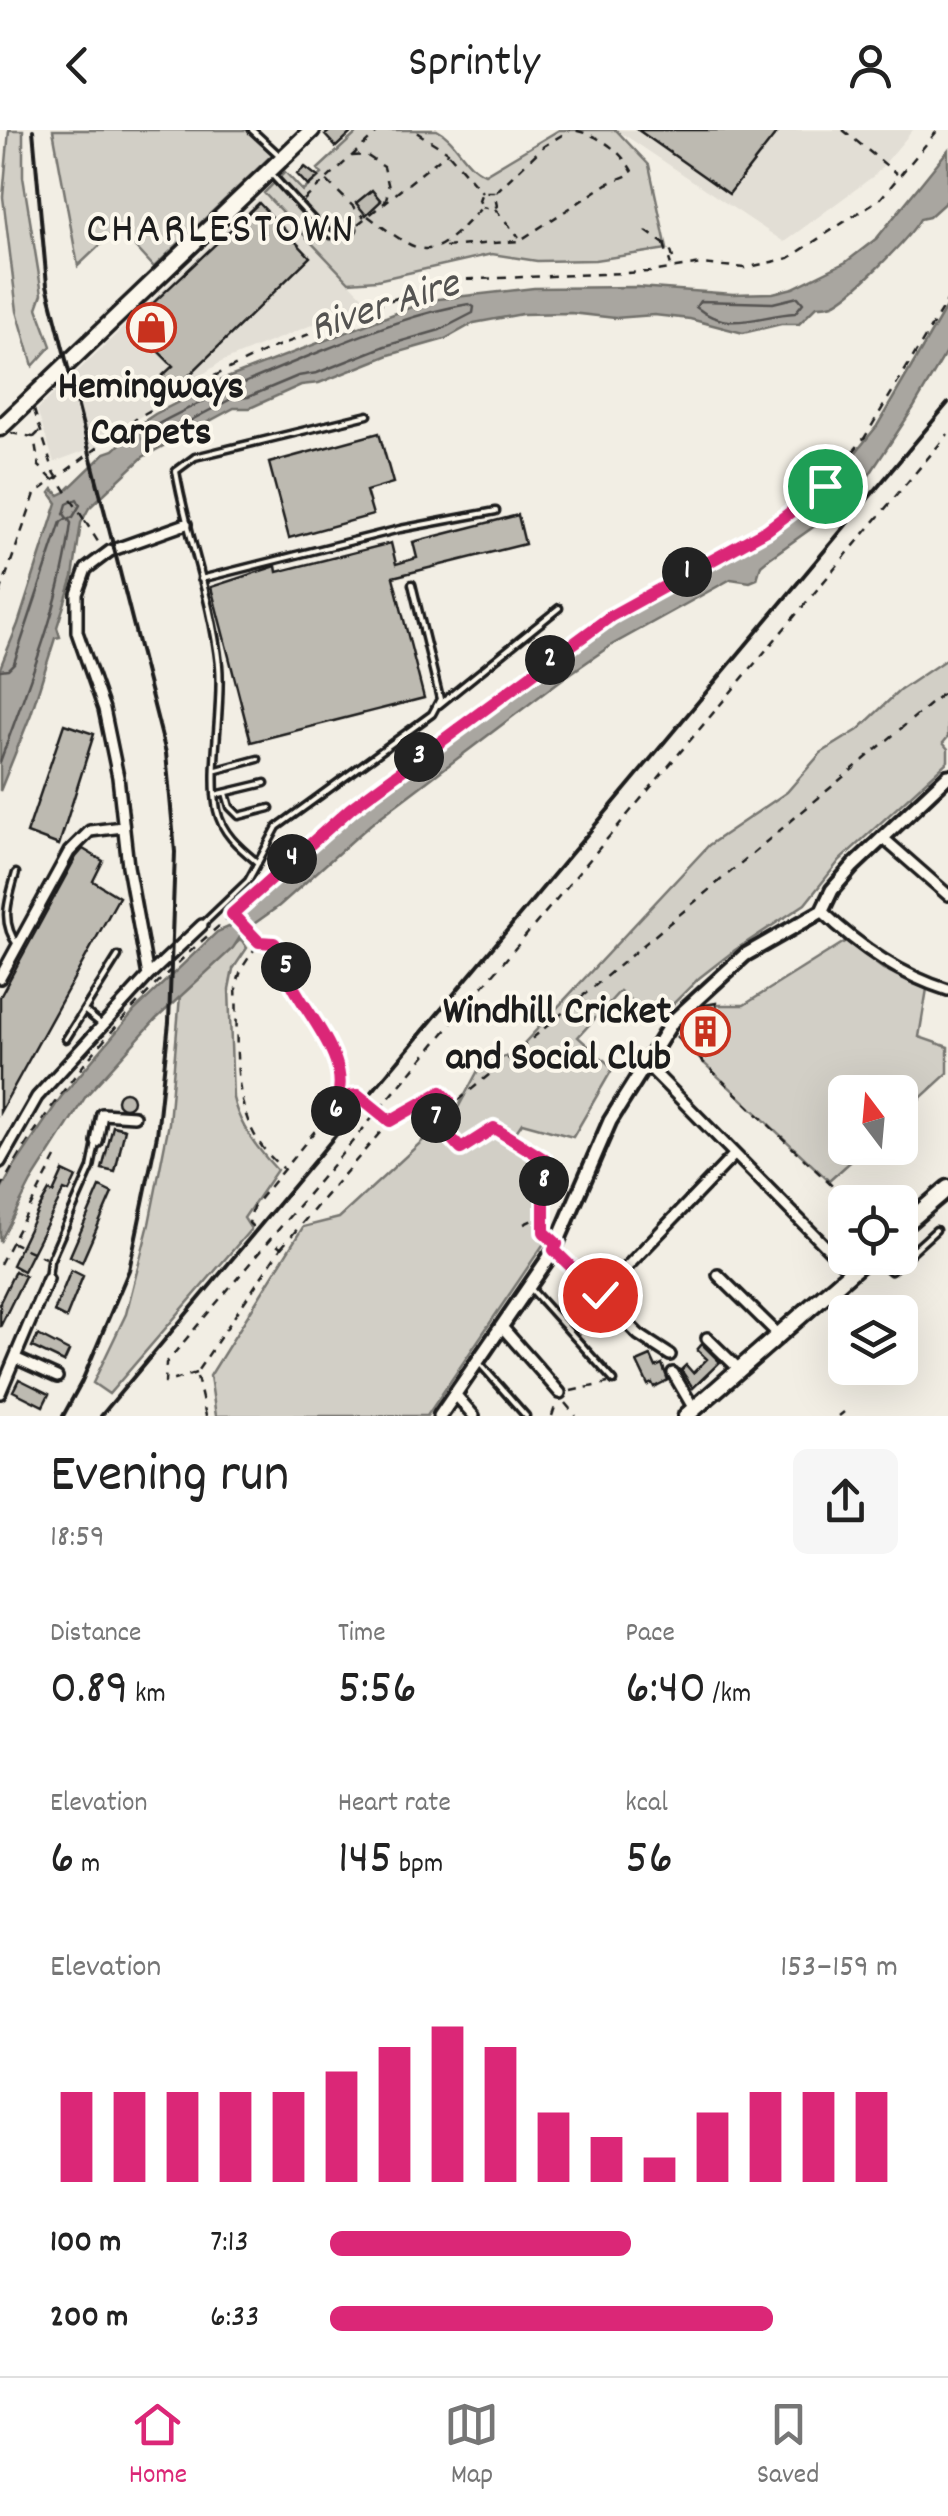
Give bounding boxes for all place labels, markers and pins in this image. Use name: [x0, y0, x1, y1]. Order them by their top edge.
shop icon: Hemingways Carpets: [125, 302, 177, 354]
place label: Hemingways Carpets: [58, 361, 244, 464]
pin: [783, 444, 868, 529]
pin: 1: [662, 547, 712, 597]
pin: 2: [525, 635, 575, 685]
pin: 3: [394, 732, 444, 782]
pin: 4: [267, 834, 317, 884]
pin: 5: [261, 942, 311, 992]
place label: Windhill Cricket and Social Club: [443, 986, 671, 1089]
building icon: Windhill Cricket and Social Club: [680, 1005, 732, 1057]
pin: 6: [311, 1086, 361, 1136]
pin: 7: [411, 1093, 461, 1143]
pin: 8: [519, 1156, 569, 1206]
pin: [558, 1253, 643, 1338]

